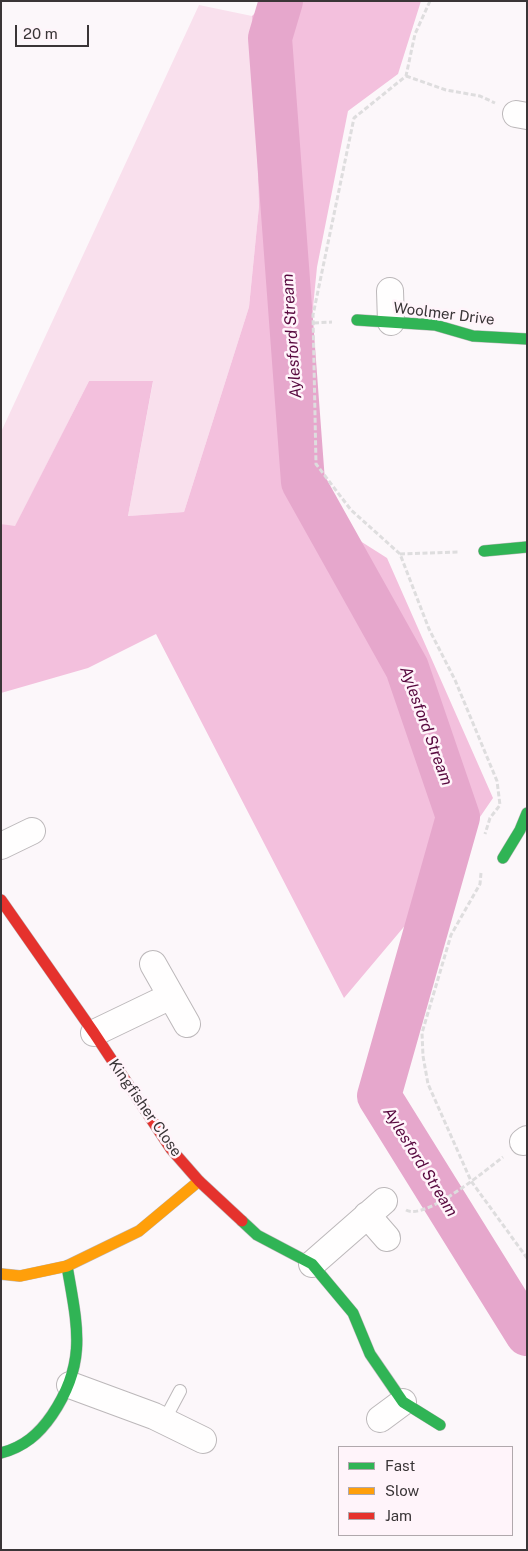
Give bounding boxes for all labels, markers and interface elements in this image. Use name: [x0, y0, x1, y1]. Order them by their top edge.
scale bar: [18, 15, 91, 47]
text: 20 m: [23, 25, 58, 42]
water label: Aylesford Stream: [278, 273, 306, 399]
street label: Woolmer Drive: [392, 299, 496, 329]
water label: Aylesford Stream: [396, 664, 456, 788]
street label: Kingfisher Close: [105, 1056, 185, 1160]
water label: Aylesford Stream: [379, 1104, 461, 1220]
legend: [338, 1446, 513, 1536]
text: Fast: [385, 1457, 415, 1474]
text: Slow: [385, 1482, 419, 1499]
text: Jam: [385, 1507, 412, 1524]

